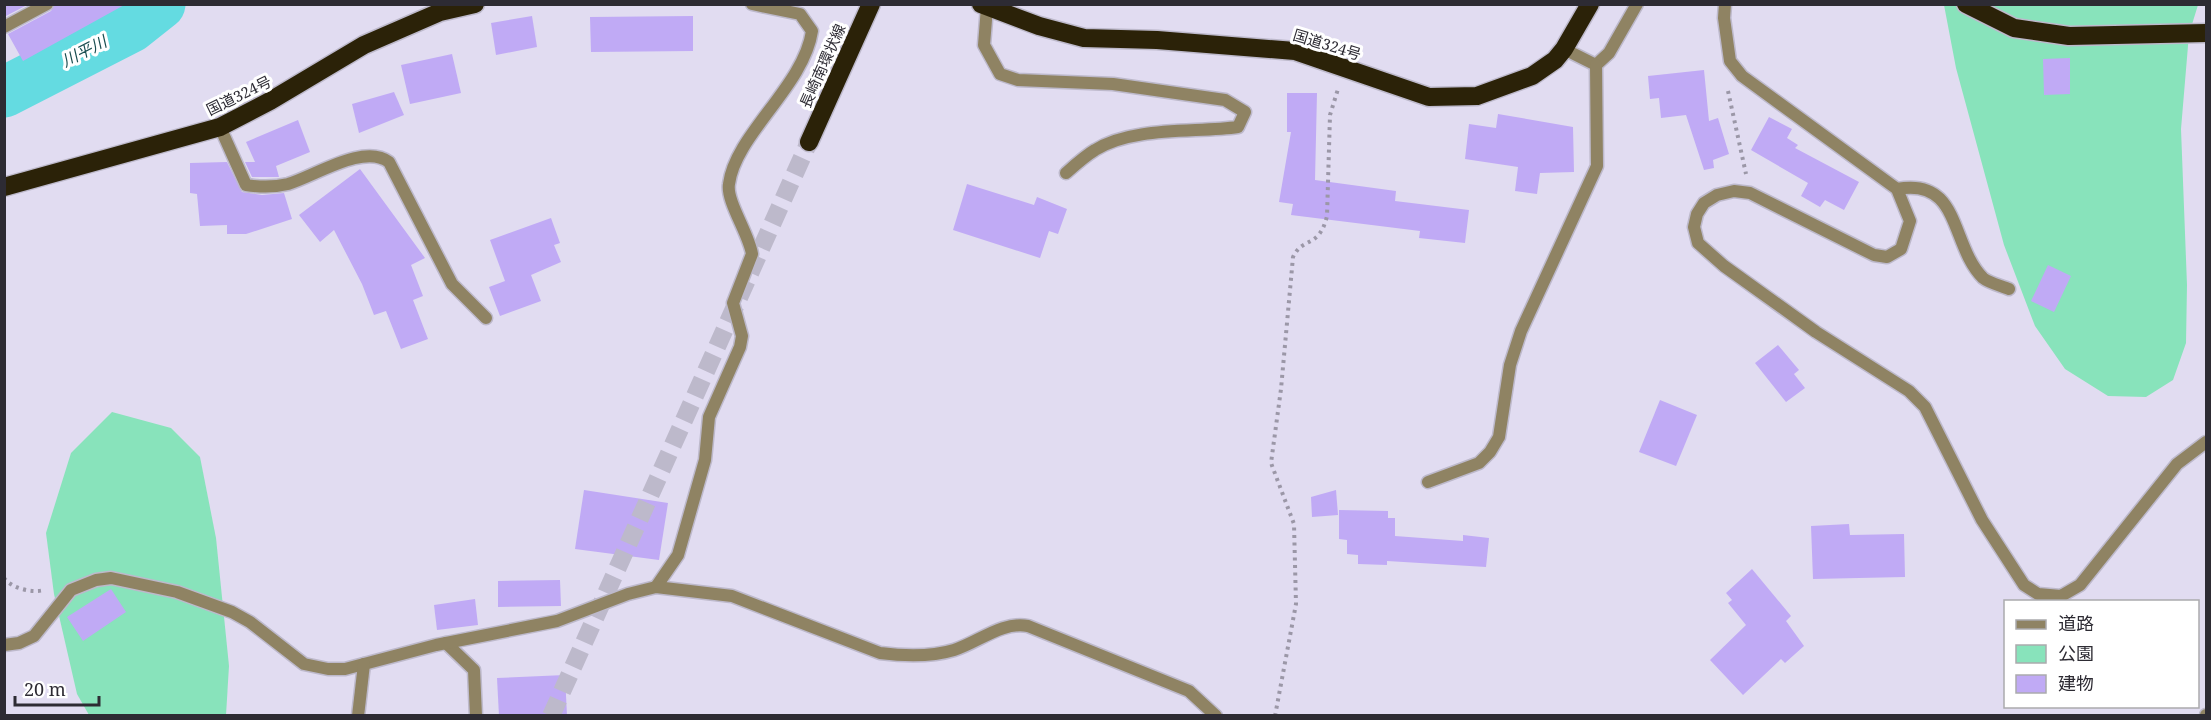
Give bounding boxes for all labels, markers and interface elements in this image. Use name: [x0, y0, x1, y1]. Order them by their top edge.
street label: 長崎南環状線: [795, 20, 850, 111]
street label: 国道324号: [1291, 24, 1364, 64]
water label: 川平川: [58, 29, 112, 72]
street label: 国道324号: [203, 71, 274, 119]
legend: [2004, 600, 2199, 708]
text: 道路: [2058, 611, 2094, 635]
text: 公園: [2058, 641, 2094, 665]
scale bar: [15, 669, 99, 707]
text: 建物: [2058, 671, 2094, 695]
text: 20 m: [24, 677, 66, 701]

